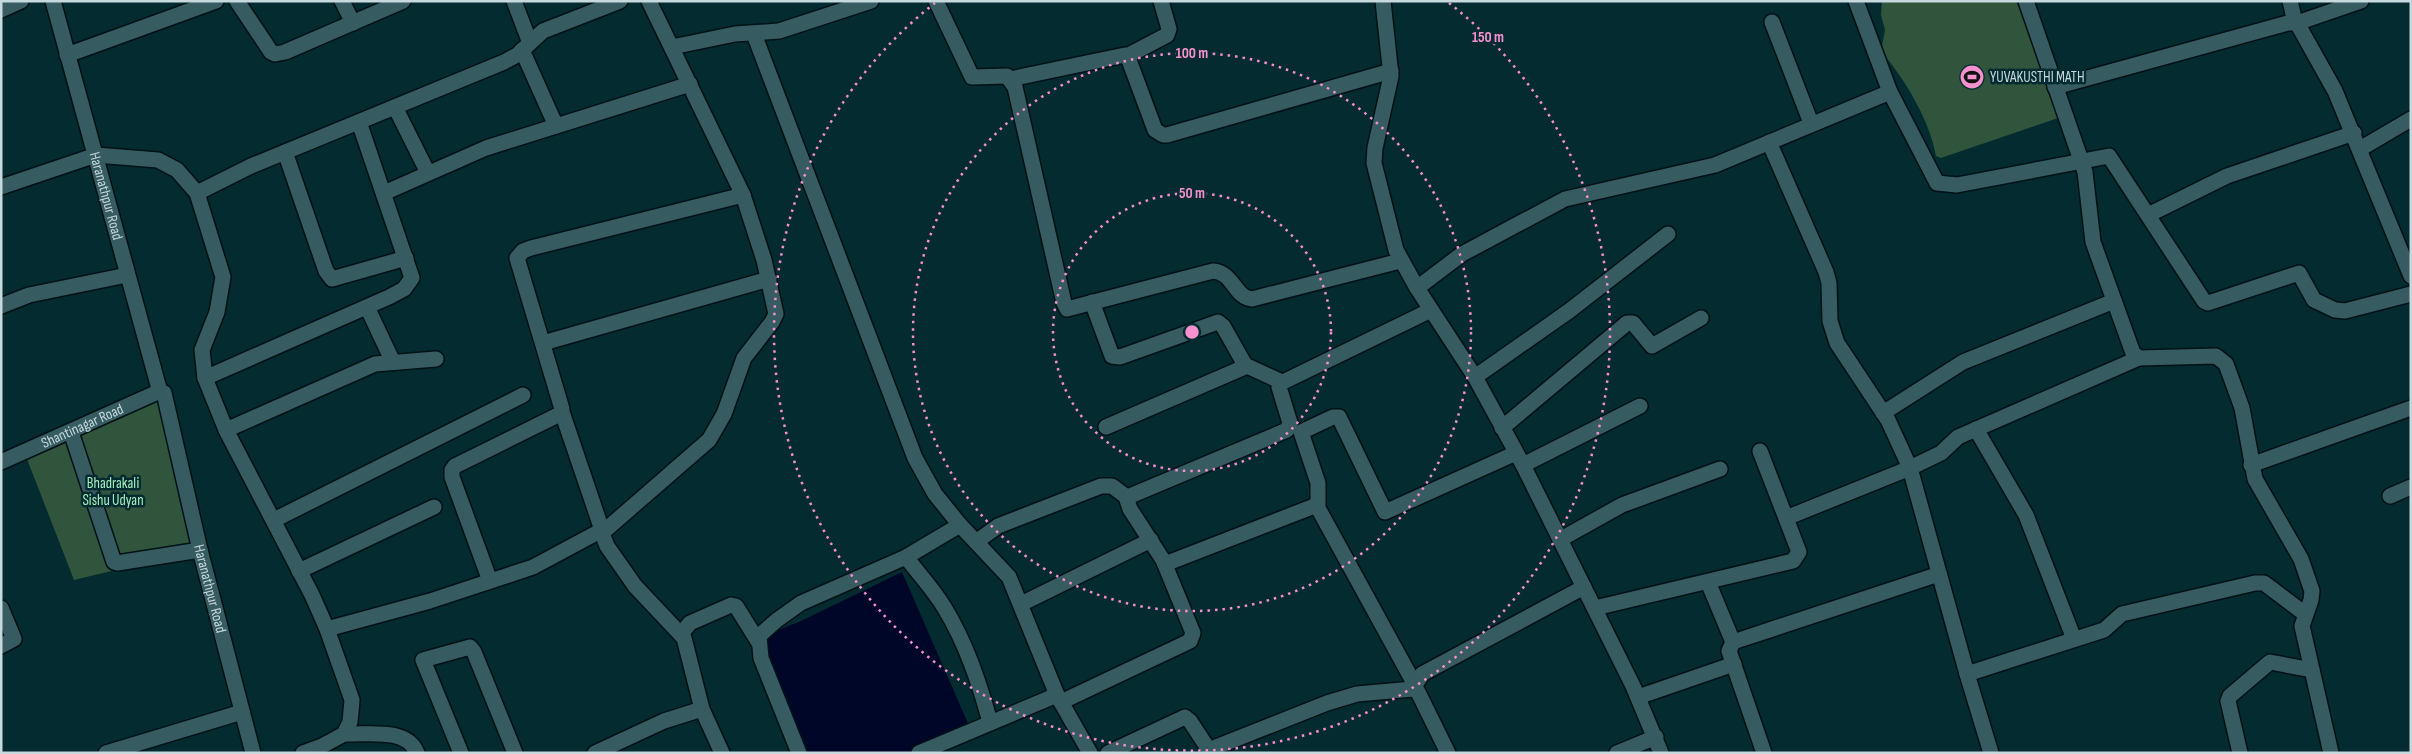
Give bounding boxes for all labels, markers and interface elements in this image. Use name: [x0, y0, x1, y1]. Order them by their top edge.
text: 150 m: [1472, 28, 1504, 47]
text: 100 m: [1176, 44, 1208, 63]
sports icon: YUVAKUSTHI MATH: [1959, 64, 1985, 90]
place label: YUVAKUSTHI MATH: [1990, 68, 2085, 87]
street label: Haranathpur Road: [85, 150, 127, 242]
text: 50 m: [1179, 184, 1205, 203]
centre of rings: [1183, 323, 1201, 341]
street label: Shantinagar Road: [38, 399, 126, 452]
park label: Bhadrakali Sishu Udyan: [82, 474, 144, 510]
street label: Haranathpur Road: [190, 543, 231, 635]

